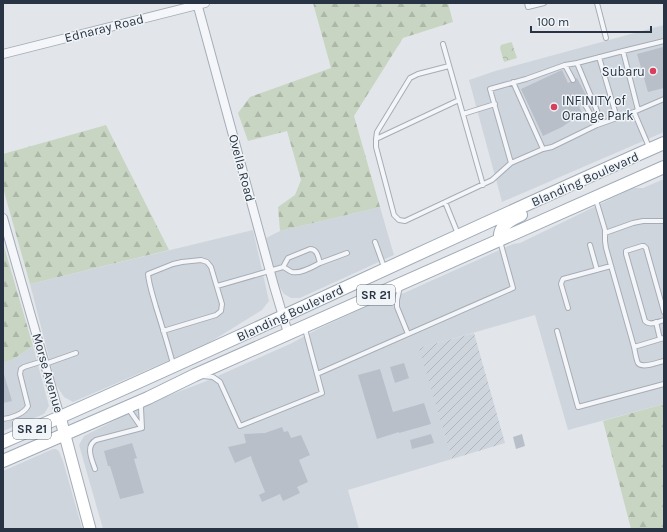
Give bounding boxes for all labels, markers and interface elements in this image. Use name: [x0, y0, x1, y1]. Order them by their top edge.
scale bar: [531, 8, 651, 34]
street label: Ednaray Road: [63, 11, 145, 45]
text: 100 m: [537, 15, 569, 29]
place label: Subaru: [602, 64, 645, 79]
marker: Subaru: [648, 66, 658, 76]
place label: INFINITY of Orange Park: [562, 93, 634, 123]
marker: INFINITY of Orange Park: [549, 102, 559, 112]
street label: Ovella Road: [226, 133, 258, 203]
street label: Blanding Boulevard: [529, 149, 641, 209]
street label: Blanding Boulevard: [234, 282, 346, 344]
road number: SR 21: [357, 285, 395, 305]
street label: Morse Avenue: [29, 331, 67, 415]
road number: SR 21: [13, 419, 51, 439]

